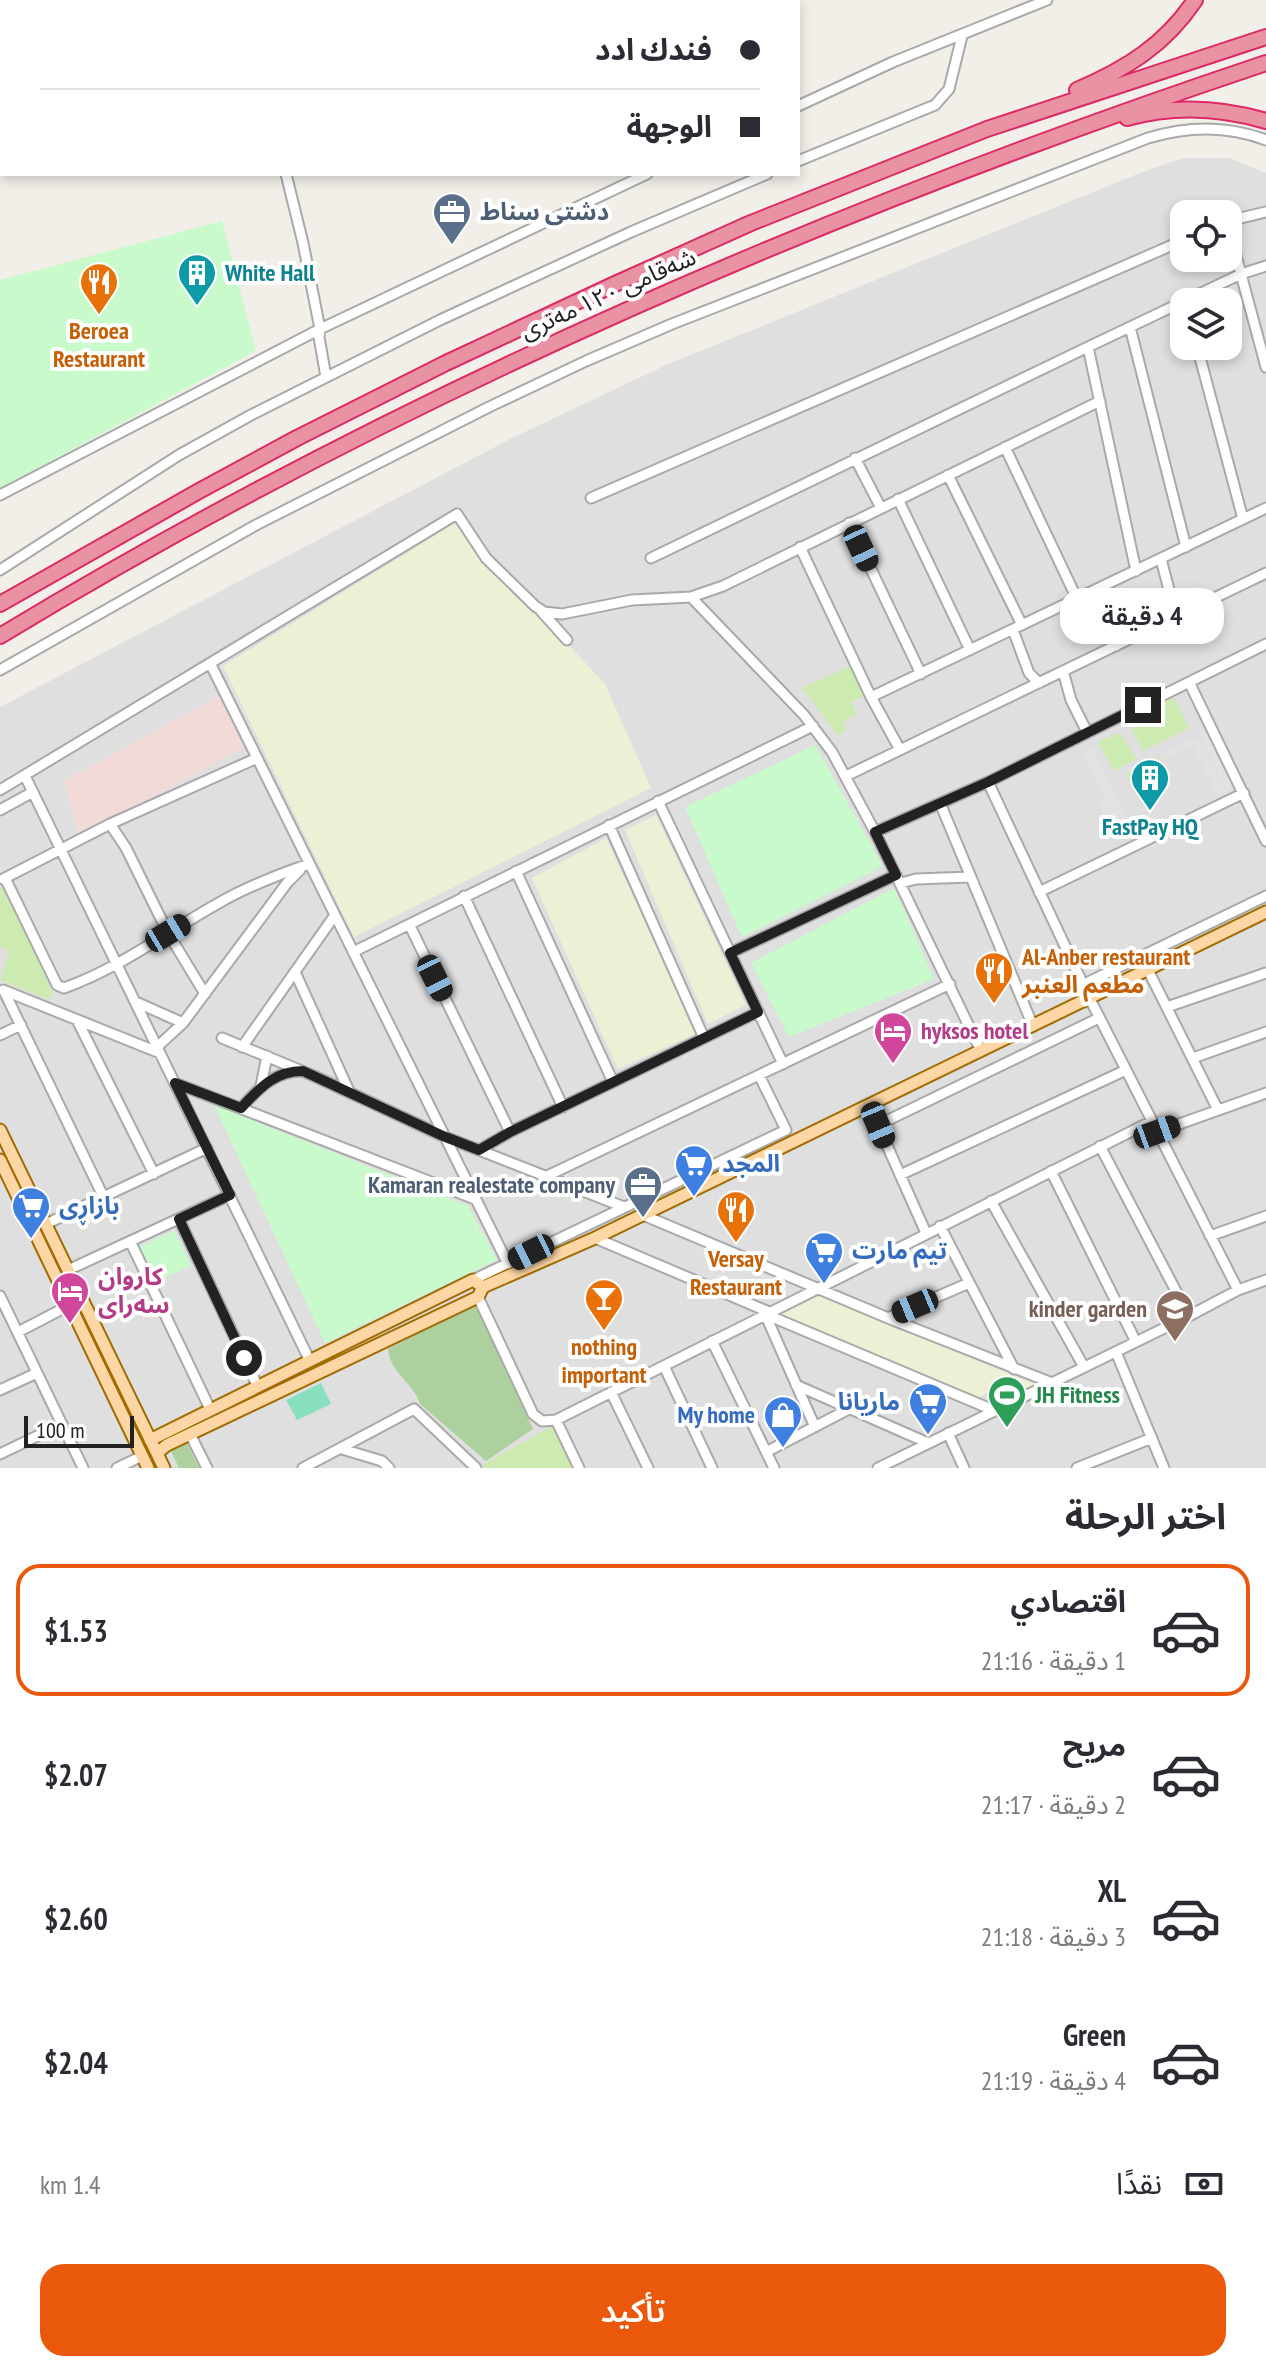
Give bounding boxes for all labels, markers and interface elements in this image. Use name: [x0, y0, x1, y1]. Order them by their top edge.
text: فندك ادد: [595, 29, 712, 68]
text: الوجهة: [627, 106, 712, 145]
office icon: دشتی سناط: [431, 191, 473, 246]
place label: دشتی سناط: [480, 196, 609, 227]
map controls: [1170, 200, 1242, 360]
button: locate: [1170, 200, 1242, 272]
street label: شەقامی ١٢٠ مەتری: [515, 241, 700, 346]
building icon: White Hall: [176, 252, 218, 307]
place label: White Hall: [224, 257, 315, 288]
restaurant icon: Beroea Restaurant: [78, 261, 120, 316]
button: layers: [1170, 288, 1242, 360]
place label: Beroea Restaurant: [53, 315, 145, 374]
car: [840, 521, 882, 575]
callout: 4 دقيقة: [1061, 589, 1225, 645]
text: 4 دقيقة: [1102, 599, 1182, 632]
route end: [1125, 687, 1161, 723]
building icon: FastPay HQ: [1129, 757, 1171, 812]
place label: FastPay HQ: [1102, 811, 1199, 842]
car: [141, 910, 195, 956]
place label: Al-Anber restaurant مطعم العنبر: [1021, 941, 1190, 1002]
restaurant icon: Al-Anber restaurant مطعم العنبر: [973, 950, 1015, 1005]
car: [414, 951, 456, 1005]
hotel icon: hyksos hotel: [872, 1010, 914, 1065]
place label: hyksos hotel: [921, 1015, 1028, 1046]
car: [858, 1098, 898, 1152]
car: [1130, 1113, 1184, 1151]
supermarket icon: المجد: [673, 1143, 715, 1198]
place label: المجد: [722, 1148, 780, 1179]
office icon: Kamaran realestate company: [622, 1164, 664, 1219]
place label: Kamaran realestate company: [368, 1169, 615, 1200]
supermarket icon: بازاڕی: [10, 1185, 52, 1240]
restaurant icon: Versay Restaurant: [715, 1189, 757, 1244]
place label: بازاڕی: [59, 1190, 120, 1226]
supermarket icon: تيم مارت: [803, 1230, 845, 1285]
car: [504, 1231, 558, 1273]
place label: تيم مارت: [852, 1235, 948, 1268]
place label: Versay Restaurant: [690, 1243, 782, 1302]
place label: کاروان سەرای: [98, 1261, 170, 1320]
hotel icon: کاروان سەرای: [49, 1270, 91, 1325]
bar icon: nothing important: [583, 1277, 625, 1332]
car: [888, 1286, 942, 1326]
school or university icon: kinder garden: [1154, 1288, 1196, 1343]
place label: kinder garden: [1029, 1293, 1147, 1324]
place label: nothing important: [561, 1331, 647, 1390]
route start: [226, 1340, 262, 1376]
sports icon: JH Fitness: [986, 1374, 1028, 1429]
place label: JH Fitness: [1034, 1379, 1120, 1410]
supermarket icon: ماريانا: [907, 1381, 949, 1436]
place label: ماريانا: [838, 1386, 900, 1417]
shop icon: My home: [762, 1394, 804, 1449]
place label: My home: [678, 1399, 755, 1430]
scale bar: [24, 1412, 134, 1448]
text: 100 m: [36, 1416, 85, 1444]
text: اختر الرحلة: [1065, 1492, 1226, 1539]
text: اقتصادي: [1011, 1581, 1126, 1620]
icon: car: [1150, 1594, 1222, 1666]
text: $1.53: [44, 1611, 108, 1650]
text: 1 دقيقة · 21:16: [981, 1644, 1126, 1677]
text: مريح: [1063, 1725, 1126, 1764]
icon: car: [1150, 1738, 1222, 1810]
text: $2.07: [44, 1755, 108, 1794]
text: 2 دقيقة · 21:17: [981, 1788, 1126, 1821]
text: XL: [1097, 1871, 1126, 1910]
icon: car: [1150, 1882, 1222, 1954]
text: $2.60: [44, 1899, 108, 1938]
text: 3 دقيقة · 21:18: [981, 1920, 1126, 1953]
text: Green: [1063, 2015, 1126, 2054]
icon: car: [1150, 2026, 1222, 2098]
text: $2.04: [44, 2043, 108, 2082]
text: 4 دقيقة · 21:19: [981, 2064, 1126, 2097]
icon: cash: [1182, 2162, 1226, 2206]
text: نقدًا: [1116, 2163, 1162, 2202]
text: 1.4 km: [40, 2168, 101, 2201]
button: تأكيد: [40, 2264, 1226, 2356]

